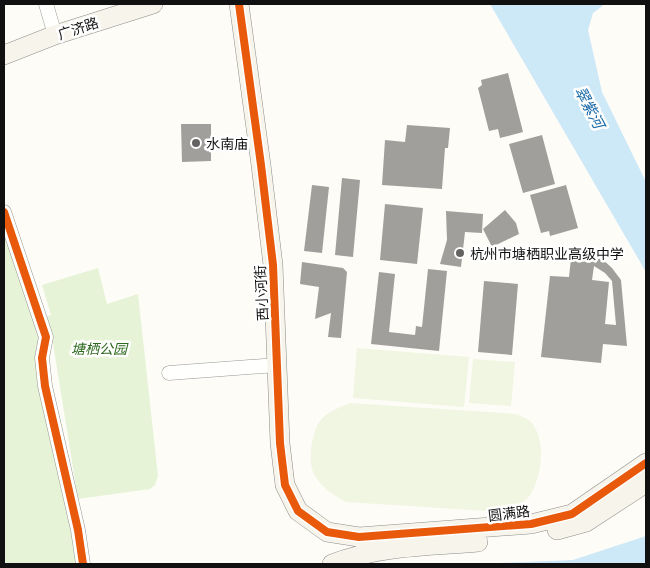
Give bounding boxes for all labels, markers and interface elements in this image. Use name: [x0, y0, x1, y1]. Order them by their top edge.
street label: 广济路: [55, 12, 101, 44]
water label: 翠紫河: [571, 82, 611, 134]
place label: 水南庙: [206, 134, 248, 153]
marker: 水南庙: [190, 137, 202, 149]
place label: 杭州市塘栖职业高级中学: [470, 244, 624, 263]
marker: 杭州市塘栖职业高级中学: [454, 247, 466, 259]
street label: 西小河街: [250, 265, 272, 321]
park label: 塘栖公园: [71, 339, 129, 358]
street label: 圆满路: [487, 501, 531, 525]

